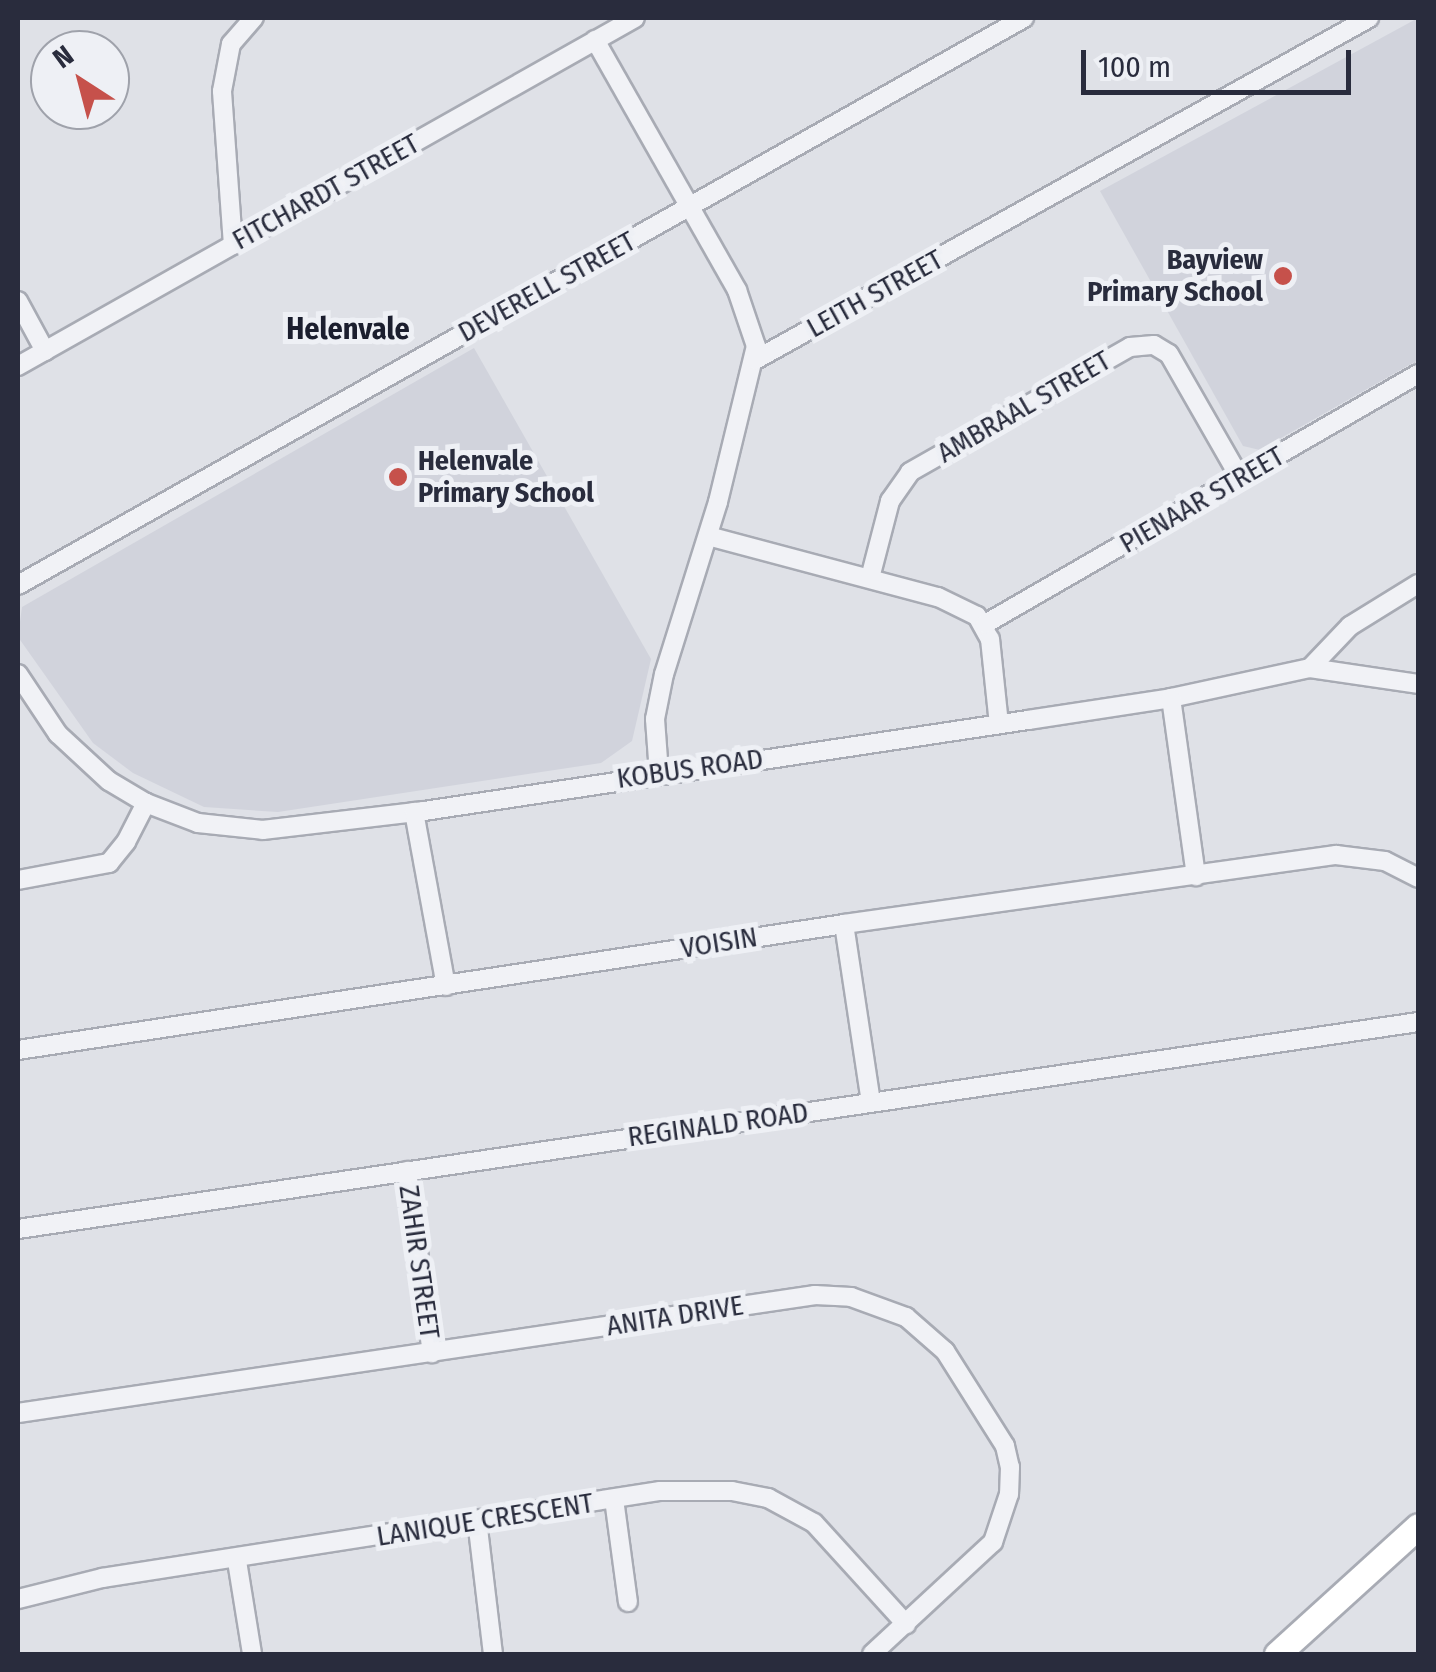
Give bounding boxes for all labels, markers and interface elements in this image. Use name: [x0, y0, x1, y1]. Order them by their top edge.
north arrow: [30, 30, 130, 130]
scale bar: [1086, 30, 1356, 92]
text: N: [47, 39, 80, 75]
text: 100 m: [1098, 49, 1171, 85]
street label: FITCHARDT STREET: [227, 127, 425, 257]
street label: DEVERELL STREET: [453, 224, 641, 350]
street label: LEITH STREET: [801, 243, 949, 345]
place label: Bayview Primary School: [1087, 243, 1263, 309]
marker: Bayview Primary School: [1272, 265, 1294, 287]
district label: Helenvale: [286, 311, 410, 347]
street label: AMBRAAL STREET: [931, 344, 1117, 470]
street label: PIENAAR STREET: [1114, 439, 1290, 561]
place label: Helenvale Primary School: [418, 444, 594, 510]
marker: Helenvale Primary School: [387, 466, 409, 488]
street label: KOBUS ROAD: [615, 742, 765, 796]
street label: VOISIN: [678, 920, 760, 966]
street label: REGINALD ROAD: [626, 1096, 810, 1154]
street label: ZAHIR STREET: [392, 1183, 446, 1341]
street label: ANITA DRIVE: [604, 1289, 746, 1343]
street label: LANIQUE CRESCENT: [374, 1486, 596, 1554]

